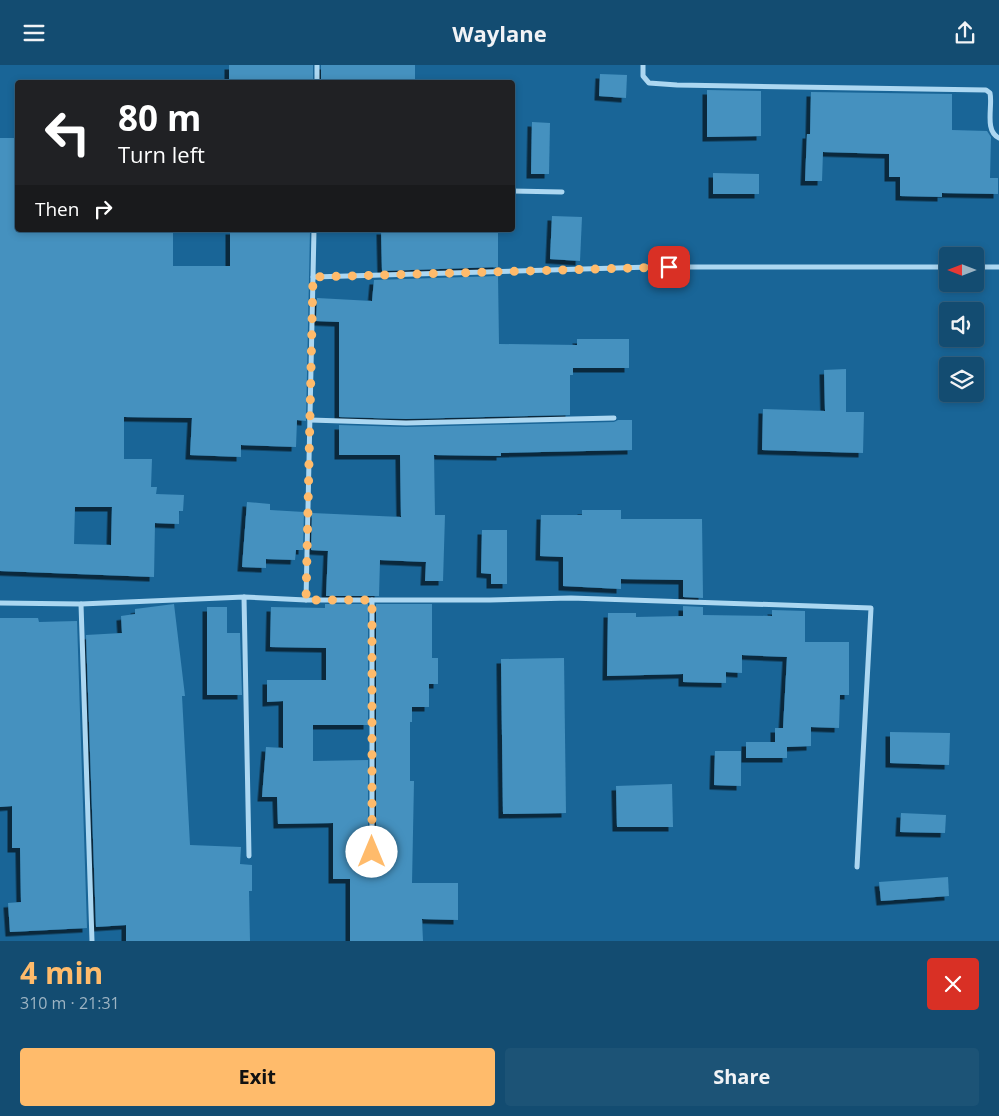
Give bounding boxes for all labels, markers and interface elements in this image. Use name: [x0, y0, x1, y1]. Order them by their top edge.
text: Waylane: [452, 18, 547, 48]
icon: menu: [20, 19, 48, 47]
icon: share: [951, 19, 979, 47]
text: 80 m: [118, 94, 201, 141]
icon: left: [35, 100, 100, 165]
text: Turn left: [118, 139, 205, 169]
icon: right: [89, 195, 117, 223]
text: Then: [35, 196, 79, 222]
pin: [648, 246, 690, 288]
north arrow: [939, 247, 984, 293]
map controls: [939, 247, 984, 402]
icon: arrive: [655, 253, 683, 281]
button: sound: [939, 302, 984, 347]
button: layers: [939, 357, 984, 402]
position arrow: [345, 825, 397, 877]
text: 4 min: [20, 952, 103, 993]
button: close: [927, 958, 979, 1010]
text: 310 m · 21:31: [20, 992, 120, 1014]
button: Exit: [20, 1048, 495, 1106]
button: Share: [505, 1048, 979, 1106]

